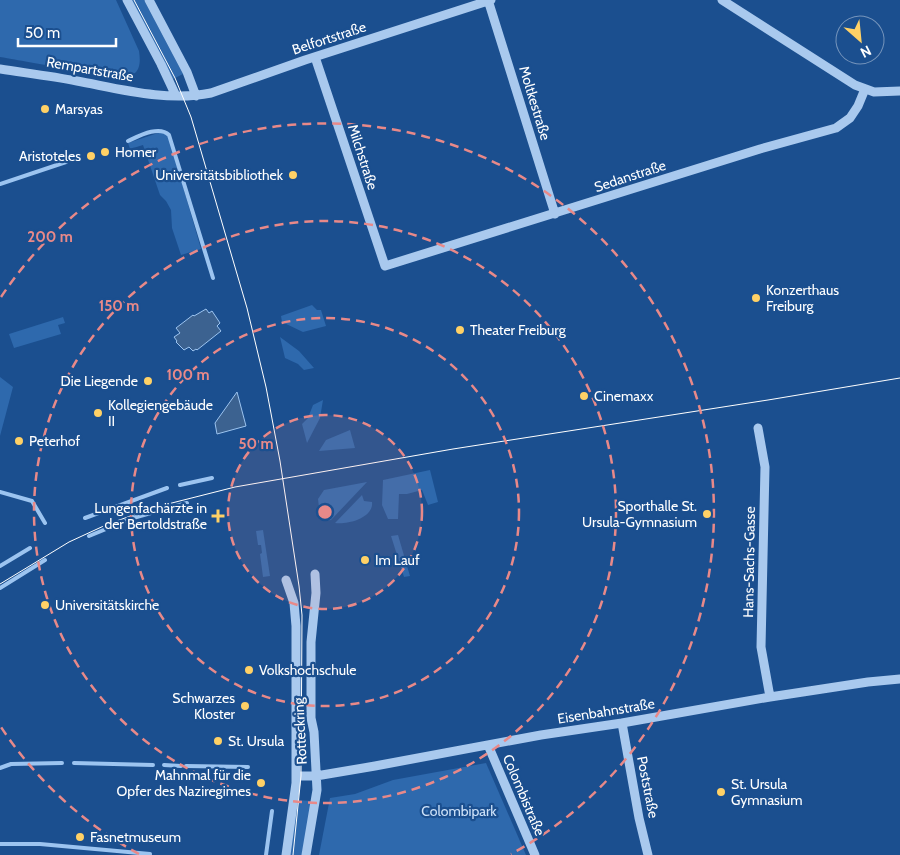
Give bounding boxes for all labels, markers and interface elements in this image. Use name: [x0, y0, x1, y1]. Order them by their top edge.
scale bar: [18, 15, 115, 47]
north arrow: [835, 15, 885, 65]
street label: Belfortstraße: [290, 18, 368, 58]
text: 50 m: [25, 24, 60, 42]
text: N: [857, 41, 874, 62]
street label: Rempartstraße: [45, 52, 135, 86]
street label: Moltkestraße: [515, 64, 555, 142]
place label: Marsyas: [55, 100, 103, 118]
marker: Marsyas: [39, 103, 51, 115]
street label: Milchstraße: [344, 122, 382, 192]
place label: Homer: [115, 143, 157, 161]
marker: Homer: [99, 146, 111, 158]
place label: Aristoteles: [19, 147, 81, 165]
marker: Aristoteles: [85, 150, 97, 162]
street label: Sedanstraße: [592, 156, 668, 196]
place label: Universitätsbibliothek: [155, 166, 284, 184]
marker: Universitätsbibliothek: [287, 169, 299, 181]
text: 200 m: [27, 228, 73, 246]
place label: Konzerthaus Freiburg: [766, 281, 839, 315]
marker: Konzerthaus Freiburg: [750, 292, 762, 304]
text: 150 m: [99, 297, 139, 315]
place label: Theater Freiburg: [470, 321, 567, 339]
marker: Theater Freiburg: [454, 324, 466, 336]
text: 100 m: [166, 366, 210, 384]
place label: Die Liegende: [61, 372, 138, 390]
marker: Die Liegende: [142, 375, 154, 387]
place label: Cinemaxx: [594, 387, 654, 405]
marker: Cinemaxx: [578, 390, 590, 402]
place label: Kollegiengebäude II: [108, 396, 213, 430]
marker: Kollegiengebäude II: [92, 407, 104, 419]
place label: Peterhof: [29, 432, 80, 450]
marker: Peterhof: [13, 435, 25, 447]
text: 50 m: [238, 435, 274, 453]
place label: Sporthalle St. Ursula-Gymnasium: [582, 497, 697, 531]
place label: Lungenfachärzte in der Bertoldstraße: [94, 499, 207, 533]
centre of rings: [316, 503, 334, 521]
street label: Hans-Sachs-Gasse: [739, 506, 759, 618]
marker: Sporthalle St. Ursula-Gymnasium: [701, 508, 713, 520]
marker: Lungenfachärzte in der Bertoldstraße: [211, 509, 225, 523]
place label: Im Lauf: [375, 551, 420, 569]
marker: Im Lauf: [359, 554, 371, 566]
place label: Universitätskirche: [55, 596, 159, 614]
marker: Universitätskirche: [39, 599, 51, 611]
place label: Volkshochschule: [259, 661, 356, 679]
marker: Volkshochschule: [243, 664, 255, 676]
place label: Schwarzes Kloster: [172, 689, 236, 723]
street label: Eisenbahnstraße: [556, 694, 656, 728]
street label: Rotteckring: [289, 696, 311, 765]
marker: Schwarzes Kloster: [239, 700, 251, 712]
place label: St. Ursula: [228, 732, 285, 750]
marker: St. Ursula: [212, 735, 224, 747]
street label: Colombistraße: [499, 752, 549, 838]
street label: Poststraße: [633, 754, 663, 820]
place label: Mahnmal für die Opfer des Naziregimes: [117, 766, 251, 800]
place label: St. Ursula Gymnasium: [731, 775, 802, 809]
marker: Mahnmal für die Opfer des Naziregimes: [255, 777, 267, 789]
marker: St. Ursula Gymnasium: [715, 786, 727, 798]
park label: Colombipark: [421, 802, 497, 820]
place label: Fasnetmuseum: [90, 828, 181, 846]
marker: Fasnetmuseum: [74, 831, 86, 843]

